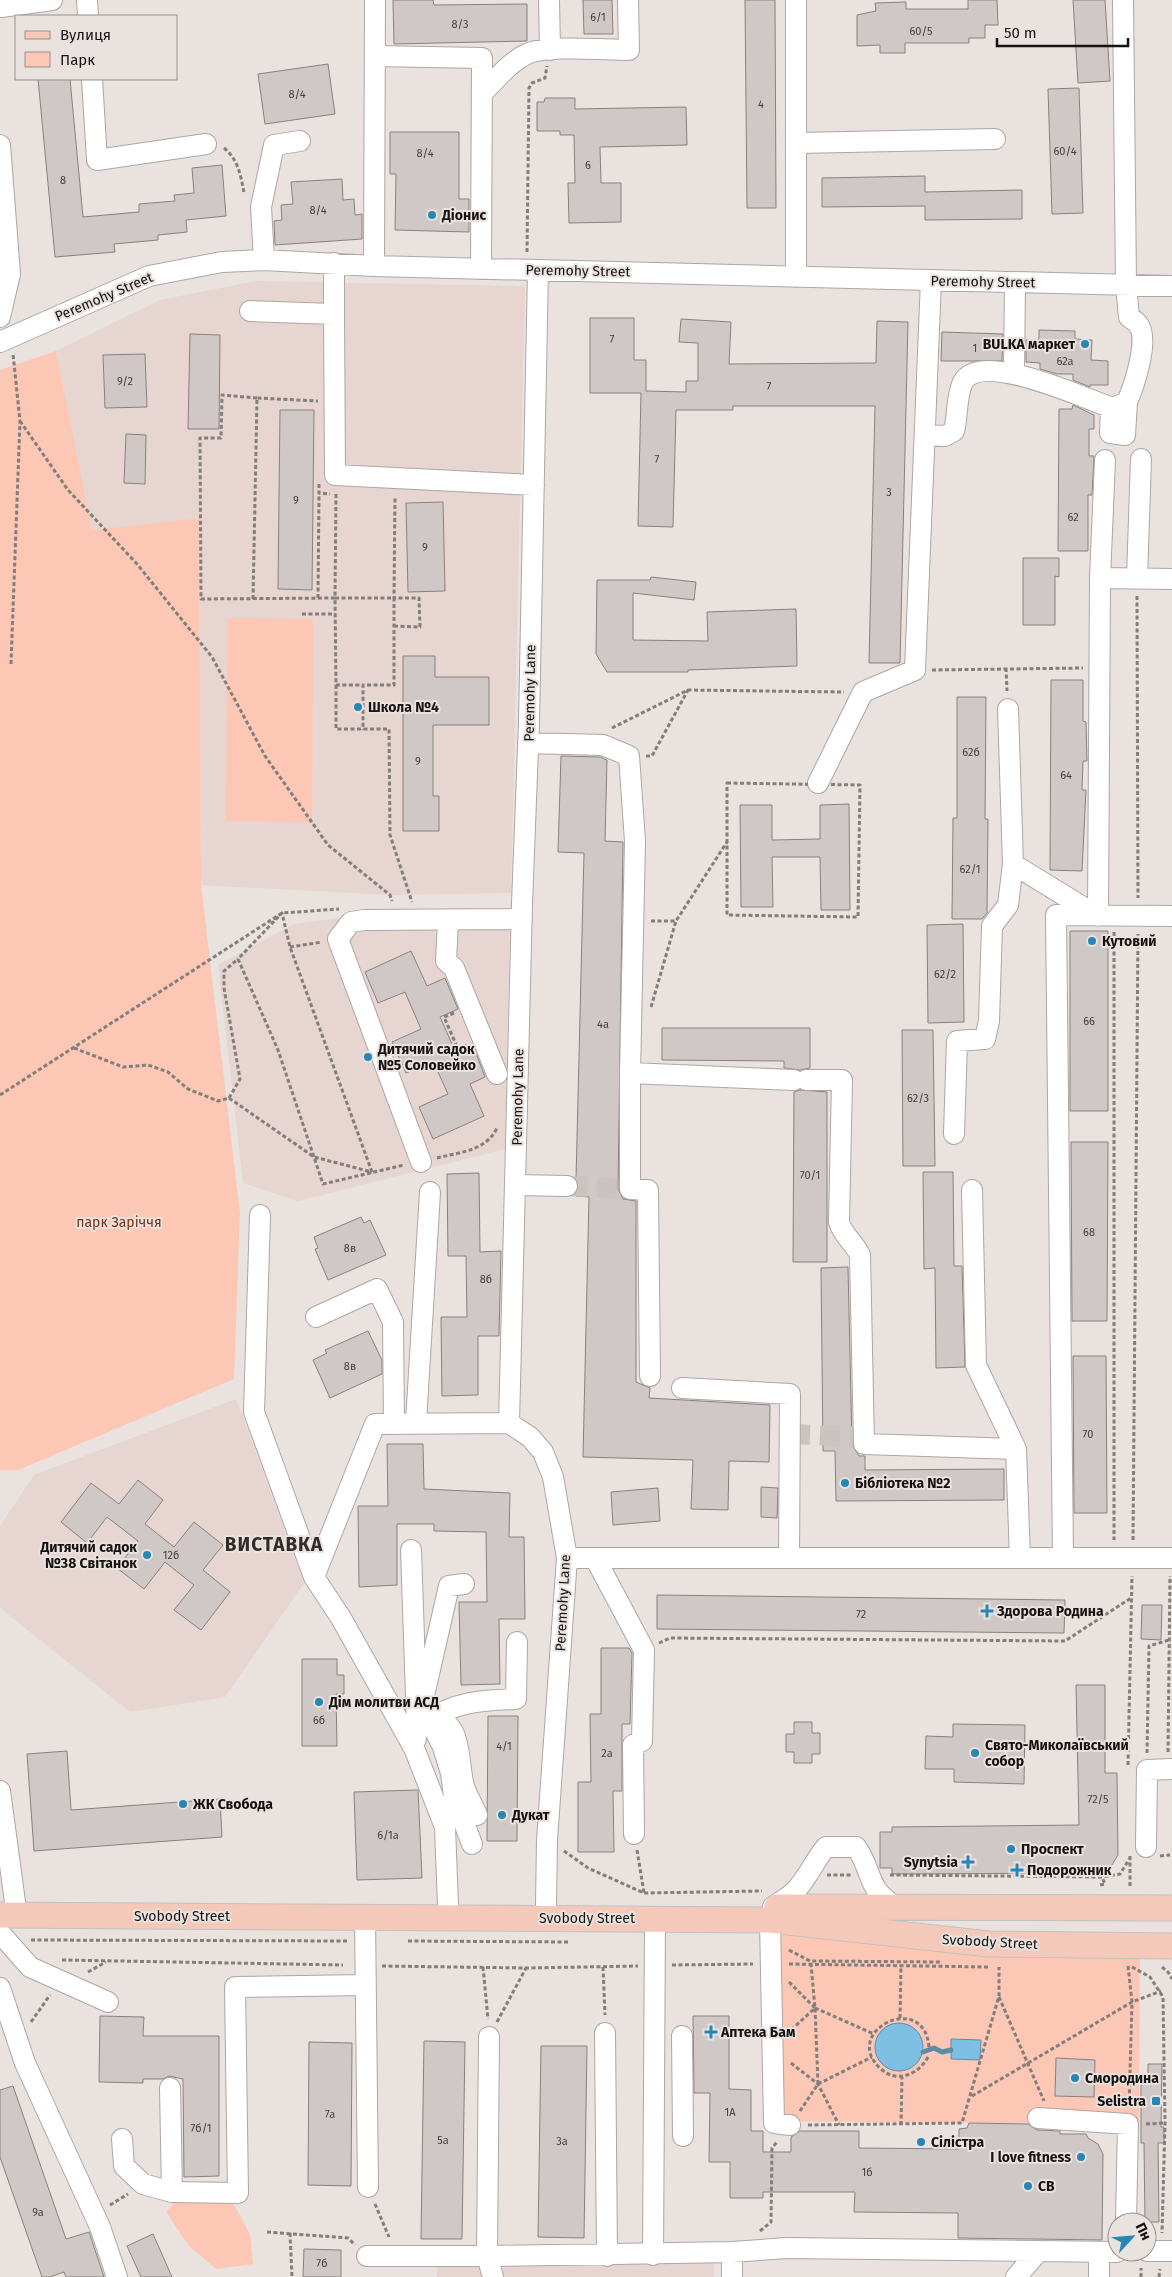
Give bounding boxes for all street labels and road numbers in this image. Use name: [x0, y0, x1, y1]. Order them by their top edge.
street label: Peremohy Street: [525, 262, 631, 280]
street label: Peremohy Street: [52, 268, 156, 325]
street label: Peremohy Street: [930, 273, 1036, 291]
street label: Peremohy Lane: [521, 644, 539, 742]
street label: Peremohy Lane: [509, 1048, 527, 1146]
street label: Peremohy Lane: [552, 1554, 574, 1652]
street label: Svobody Street: [134, 1908, 231, 1925]
street label: Svobody Street: [539, 1910, 636, 1927]
street label: Svobody Street: [942, 1931, 1039, 1953]

